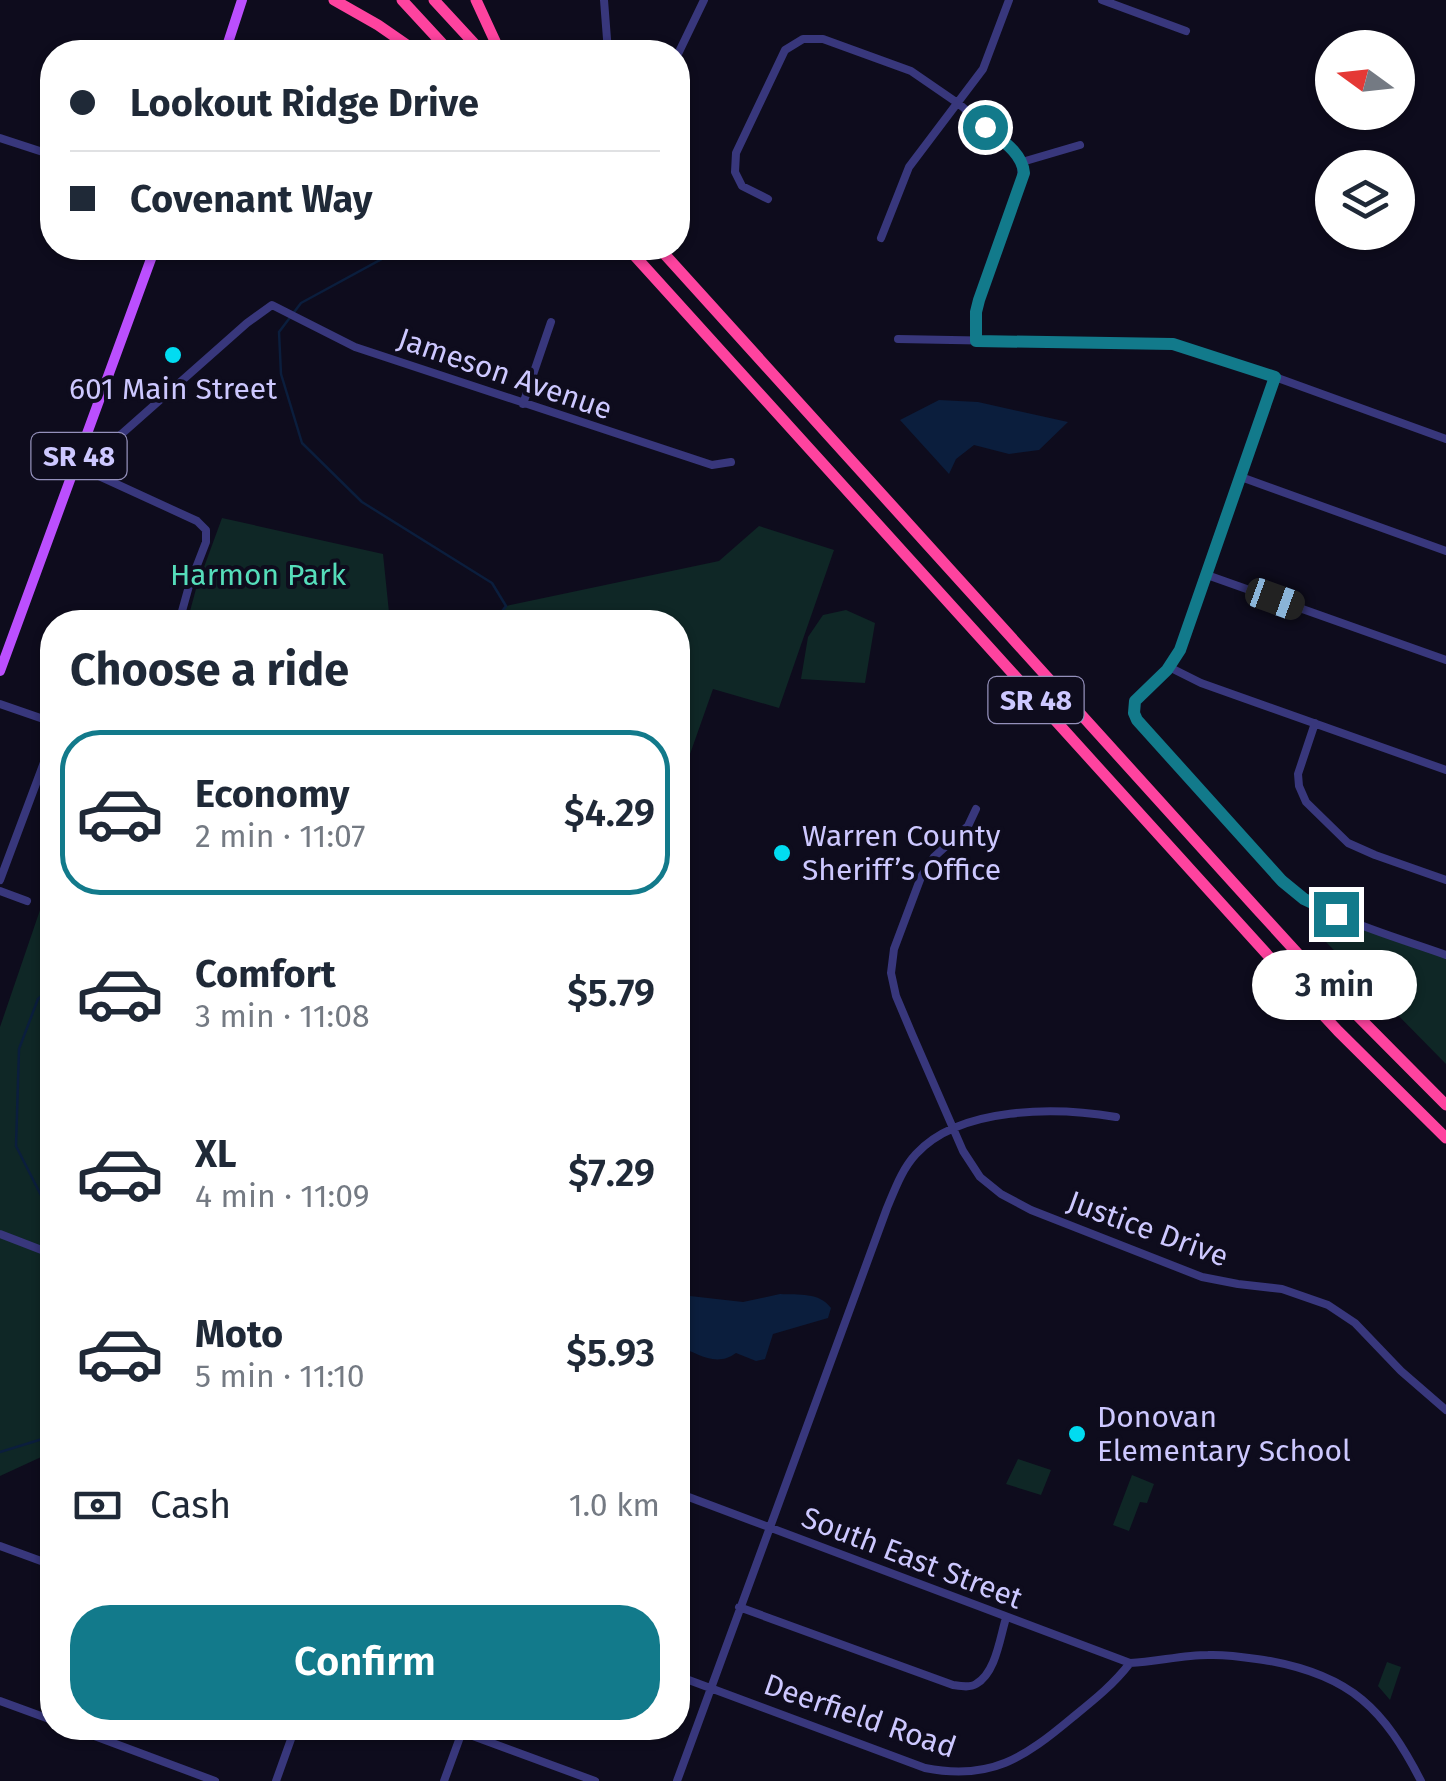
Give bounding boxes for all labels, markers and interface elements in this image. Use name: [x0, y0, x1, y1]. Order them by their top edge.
north arrow: [1315, 30, 1415, 130]
map controls: [1315, 30, 1415, 250]
text: Lookout Ridge Drive: [130, 80, 479, 126]
route start: [963, 105, 1008, 150]
button: layers: [1315, 150, 1415, 250]
text: Covenant Way: [130, 176, 372, 222]
street label: Jameson Avenue: [393, 320, 617, 428]
marker: 601 Main Street: [162, 344, 184, 366]
place label: 601 Main Street: [69, 371, 277, 407]
road number: SR 48: [32, 433, 126, 479]
park label: Harmon Park: [170, 557, 347, 593]
car: [1242, 575, 1308, 623]
text: Choose a ride: [70, 643, 349, 697]
road number: SR 48: [988, 677, 1084, 723]
icon: car: [75, 768, 165, 858]
text: Economy: [195, 771, 350, 817]
text: $4.29: [564, 790, 655, 836]
text: 2 min · 11:07: [195, 817, 366, 855]
place label: Warren County Sheriff’s Office: [802, 818, 1001, 888]
marker: Warren County Sheriff’s Office: [771, 842, 793, 864]
route end: [1314, 892, 1359, 937]
icon: car: [75, 948, 165, 1038]
callout: 3 min: [1254, 949, 1418, 1019]
text: Comfort: [195, 951, 336, 997]
text: 3 min: [1295, 966, 1374, 1004]
text: $5.79: [567, 970, 655, 1016]
text: 3 min · 11:08: [195, 997, 370, 1035]
icon: car: [75, 1128, 165, 1218]
text: XL: [195, 1131, 237, 1177]
text: $7.29: [568, 1150, 655, 1196]
text: 4 min · 11:09: [195, 1177, 370, 1215]
street label: Justice Drive: [1063, 1183, 1233, 1275]
icon: car: [75, 1308, 165, 1398]
text: Moto: [195, 1311, 283, 1357]
text: $5.93: [566, 1330, 655, 1376]
text: 5 min · 11:10: [195, 1357, 365, 1395]
place label: Donovan Elementary School: [1097, 1399, 1351, 1469]
marker: Donovan Elementary School: [1066, 1423, 1088, 1445]
icon: cash: [70, 1478, 125, 1533]
text: Cash: [150, 1482, 231, 1528]
text: 1.0 km: [569, 1486, 660, 1524]
street label: South East Street: [797, 1499, 1028, 1617]
button: Confirm: [70, 1605, 660, 1720]
street label: Deerfield Road: [759, 1666, 961, 1766]

